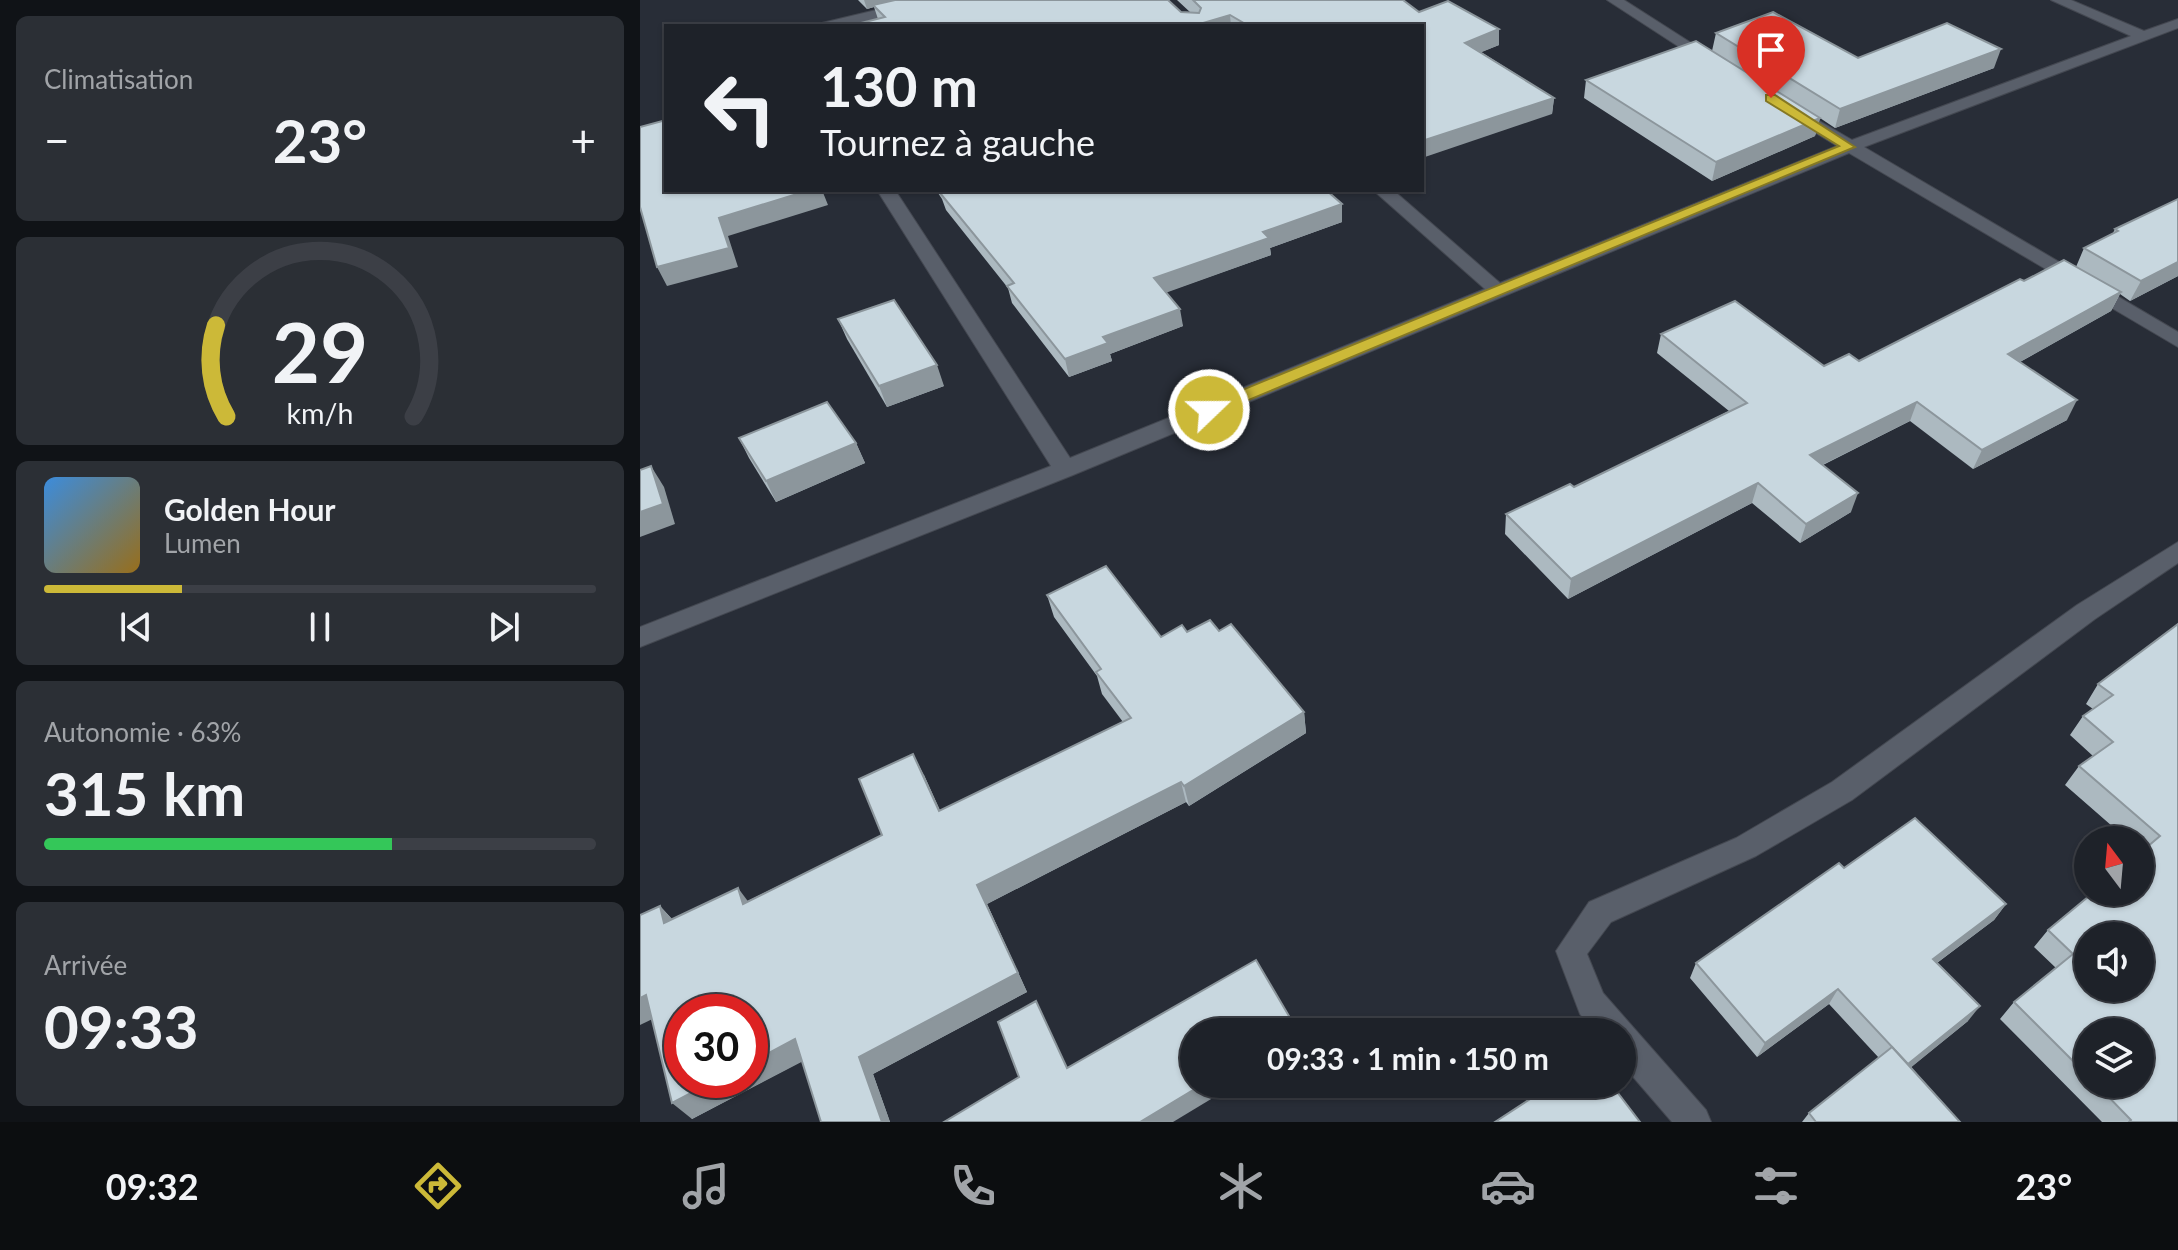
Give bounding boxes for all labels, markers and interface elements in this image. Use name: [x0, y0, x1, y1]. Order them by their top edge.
pin: [1737, 16, 1805, 98]
icon: arrive: [1749, 28, 1793, 72]
text: 130 m: [820, 52, 978, 119]
icon: left: [688, 56, 792, 160]
text: Climatisation: [44, 63, 193, 95]
text: 23°: [273, 104, 367, 176]
text: −: [44, 114, 70, 166]
text: +: [570, 114, 596, 166]
text: Tournez à gauche: [820, 120, 1095, 164]
text: 29: [272, 300, 368, 400]
position arrow: [1167, 368, 1251, 452]
text: km/h: [287, 396, 353, 430]
text: Golden Hour: [164, 491, 336, 527]
text: Lumen: [164, 527, 241, 559]
icon: previous: [114, 605, 158, 649]
icon: pause: [298, 605, 342, 649]
icon: next: [482, 605, 526, 649]
text: Autonomie · 63%: [44, 716, 241, 748]
text: 315 km: [44, 757, 245, 829]
north arrow: [2074, 826, 2154, 906]
map controls: [2074, 826, 2154, 1098]
button: sound: [2074, 922, 2154, 1002]
text: Arrivée: [44, 949, 127, 981]
text: 09:33: [44, 990, 199, 1062]
speed limit sign: 30: [664, 994, 768, 1098]
button: layers: [2074, 1018, 2154, 1098]
text: 09:33 · 1 min · 150 m: [1267, 1040, 1549, 1076]
icon: directions: [410, 1158, 466, 1214]
icon: music: [678, 1158, 734, 1214]
icon: phone: [945, 1158, 1001, 1214]
icon: climate: [1213, 1158, 1269, 1214]
icon: car: [1480, 1158, 1536, 1214]
icon: filters: [1748, 1158, 1804, 1214]
text: 09:32: [106, 1164, 199, 1208]
text: 23°: [2015, 1164, 2072, 1208]

